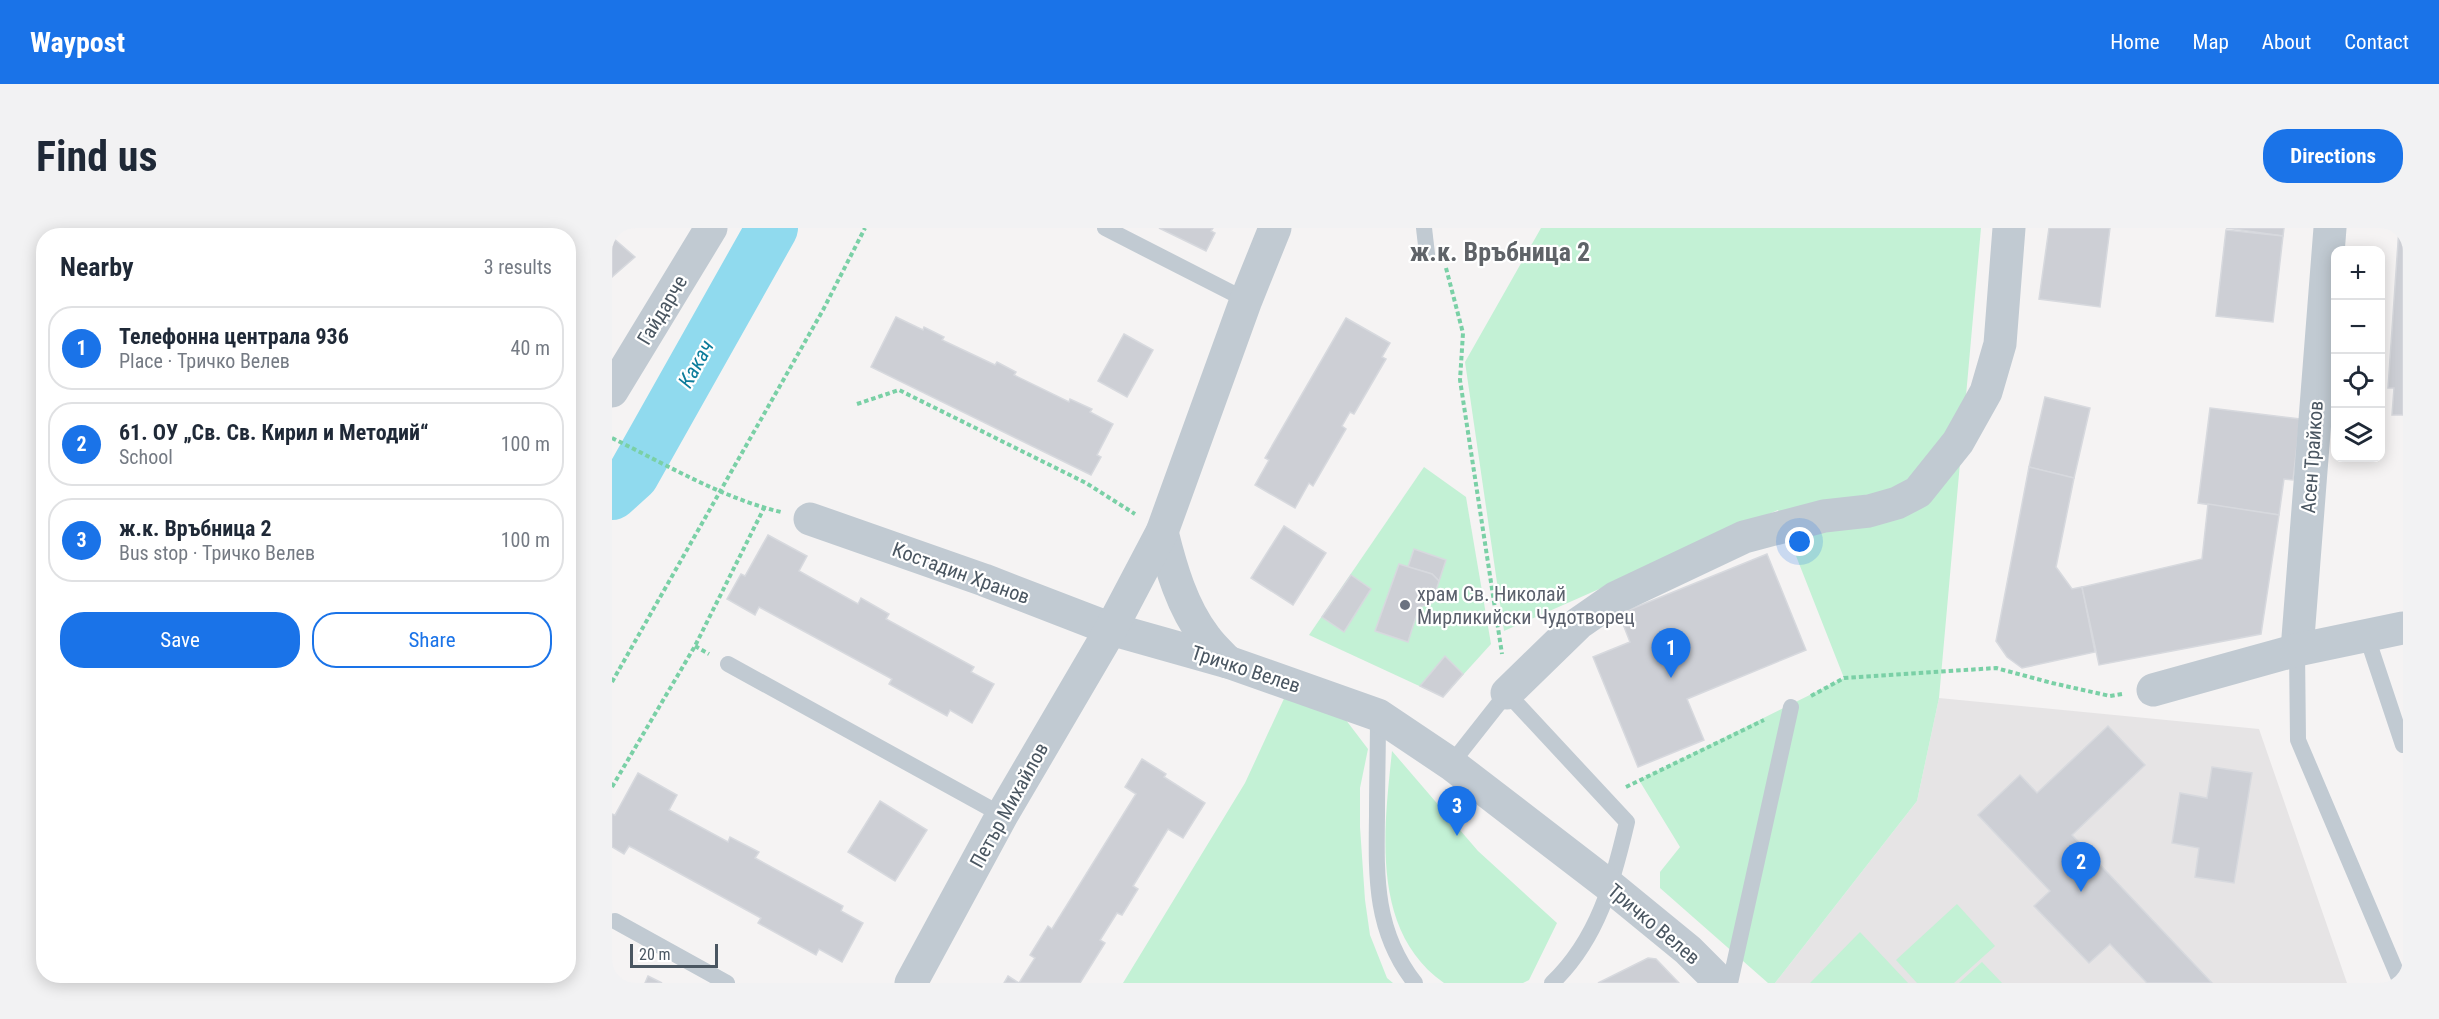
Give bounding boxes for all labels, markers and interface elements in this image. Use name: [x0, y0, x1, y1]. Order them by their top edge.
text: Waypost: [30, 26, 125, 59]
text: Home: [2110, 30, 2160, 54]
text: Map: [2193, 30, 2229, 54]
text: About: [2262, 30, 2311, 54]
text: Contact: [2344, 30, 2409, 54]
button: Directions: [2263, 129, 2403, 183]
text: Find us: [36, 132, 157, 181]
district label: ж.к. Връбница 2: [1410, 237, 1590, 267]
map controls: [2331, 246, 2385, 462]
button: +: [2331, 246, 2385, 300]
text: Nearby: [60, 252, 134, 282]
text: 3 results: [484, 255, 552, 279]
street label: Гайдарче: [632, 271, 692, 349]
button: −: [2331, 300, 2385, 354]
text: Телефонна централа 936: [119, 324, 349, 349]
text: 1: [76, 336, 87, 360]
text: 40 m: [511, 336, 550, 360]
water label: Какач: [673, 336, 719, 392]
text: Place · Тричко Велев: [119, 349, 290, 373]
button: locate: [2331, 354, 2385, 408]
street label: Асен Трайков: [2296, 400, 2328, 514]
button: layers: [2331, 408, 2385, 462]
text: 61. ОУ „Св. Св. Кирил и Методий“: [119, 420, 429, 445]
text: 2: [76, 432, 87, 456]
text: 100 m: [501, 432, 550, 456]
text: School: [119, 445, 173, 469]
text: ж.к. Връбница 2: [119, 516, 272, 541]
your location: [1785, 527, 1814, 556]
text: 3: [76, 528, 87, 552]
text: 100 m: [501, 528, 550, 552]
street label: Костадин Хранов: [889, 537, 1033, 609]
text: Bus stop · Тричко Велев: [119, 541, 315, 565]
place label: храм Св. Николай Мирликийски Чудотворец: [1417, 582, 1635, 629]
marker: храм Св. Николай Мирликийски Чудотворец: [1398, 598, 1412, 612]
button: Save: [60, 612, 300, 668]
button: Share: [312, 612, 552, 668]
pin: 1: [1652, 628, 1690, 678]
street label: Тричко Велев: [1189, 640, 1303, 698]
street label: Петър Михайлов: [965, 738, 1053, 872]
pin: 3: [1438, 786, 1476, 836]
pin: 2: [2062, 842, 2100, 892]
street label: Тричко Велев: [1603, 879, 1705, 969]
scale bar: [630, 941, 718, 968]
text: 20 m: [639, 945, 671, 964]

